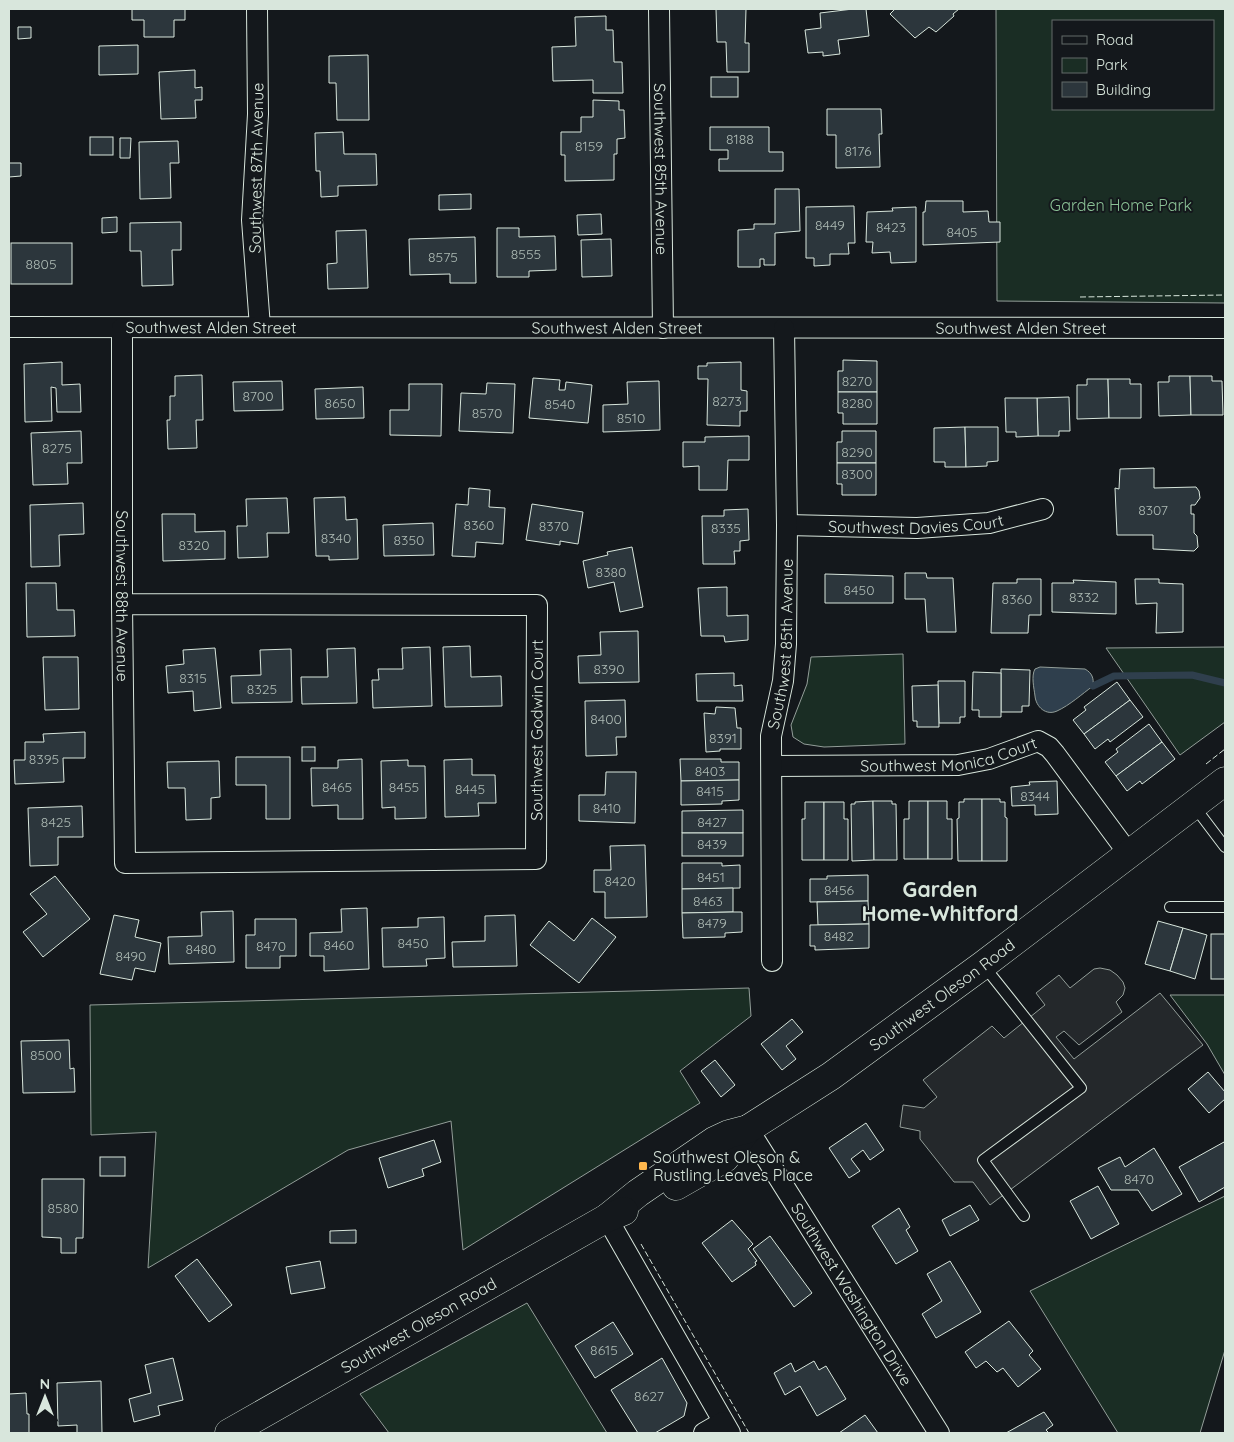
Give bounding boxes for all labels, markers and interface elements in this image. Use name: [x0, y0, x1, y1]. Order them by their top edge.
legend: [1052, 20, 1214, 110]
text: Road: [1096, 30, 1133, 49]
text: Park: [1096, 55, 1128, 74]
text: Building: [1096, 80, 1151, 99]
street label: Southwest 87th Avenue: [245, 83, 267, 253]
street label: Southwest 85th Avenue: [650, 83, 672, 255]
house number: 8188: [726, 130, 754, 148]
house number: 8159: [575, 137, 603, 155]
house number: 8176: [844, 142, 872, 160]
park label: Garden Home Park: [1050, 195, 1192, 215]
house number: 8449: [815, 216, 845, 234]
house number: 8423: [876, 218, 906, 236]
house number: 8405: [947, 223, 977, 241]
house number: 8555: [511, 245, 541, 263]
house number: 8575: [428, 248, 458, 266]
house number: 8805: [25, 255, 57, 273]
street label: Southwest Alden Street: [126, 317, 296, 337]
street label: Southwest Alden Street: [532, 317, 702, 338]
street label: Southwest Alden Street: [936, 318, 1106, 338]
house number: 8270: [842, 372, 872, 390]
house number: 8700: [243, 387, 273, 405]
house number: 8273: [712, 392, 742, 410]
house number: 8650: [324, 394, 356, 412]
house number: 8280: [841, 394, 873, 412]
house number: 8540: [545, 395, 575, 413]
house number: 8570: [472, 404, 502, 422]
house number: 8510: [617, 409, 645, 427]
house number: 8275: [42, 439, 72, 457]
house number: 8290: [841, 443, 873, 461]
house number: 8300: [841, 465, 873, 483]
house number: 8307: [1138, 501, 1168, 519]
street label: Southwest 88th Avenue: [112, 510, 133, 682]
street label: Southwest Davies Court: [828, 510, 1006, 538]
house number: 8360: [464, 516, 494, 534]
house number: 8370: [539, 517, 569, 535]
house number: 8335: [711, 519, 741, 537]
house number: 8340: [321, 529, 351, 547]
house number: 8350: [394, 531, 424, 549]
house number: 8320: [179, 536, 209, 554]
street label: Southwest 85th Avenue: [763, 558, 797, 731]
house number: 8380: [596, 563, 626, 581]
house number: 8450: [843, 581, 875, 599]
house number: 8332: [1069, 588, 1099, 606]
house number: 8360: [1002, 590, 1032, 608]
street label: Southwest Godwin Court: [526, 639, 547, 821]
house number: 8390: [593, 660, 625, 678]
house number: 8315: [179, 669, 207, 687]
house number: 8325: [247, 680, 277, 698]
house number: 8400: [590, 710, 622, 728]
house number: 8391: [709, 729, 737, 747]
street label: Southwest Monica Court: [860, 732, 1040, 776]
house number: 8395: [29, 750, 59, 768]
house number: 8403: [695, 762, 725, 780]
house number: 8465: [322, 778, 352, 796]
house number: 8455: [389, 778, 419, 796]
house number: 8445: [455, 780, 485, 798]
house number: 8415: [696, 782, 724, 800]
house number: 8344: [1020, 787, 1050, 805]
house number: 8410: [593, 799, 621, 817]
house number: 8425: [41, 813, 71, 831]
house number: 8427: [697, 813, 727, 831]
house number: 8439: [697, 835, 727, 853]
house number: 8451: [697, 868, 725, 886]
house number: 8420: [604, 872, 636, 890]
district label: Garden Home-Whitford: [862, 876, 1018, 926]
house number: 8456: [824, 881, 855, 899]
house number: 8463: [693, 892, 723, 910]
house number: 8479: [697, 914, 727, 932]
house number: 8482: [824, 927, 854, 945]
house number: 8450: [397, 934, 429, 952]
street label: Southwest Oleson Road: [865, 934, 1019, 1055]
house number: 8460: [324, 936, 354, 954]
house number: 8470: [256, 937, 286, 955]
house number: 8480: [186, 940, 216, 958]
house number: 8490: [116, 947, 146, 965]
house number: 8500: [30, 1046, 62, 1064]
place label: Southwest Oleson & Rustling Leaves Place: [653, 1147, 813, 1185]
marker: Southwest Oleson & Rustling Leaves Place: [637, 1160, 649, 1172]
house number: 8470: [1124, 1170, 1154, 1188]
house number: 8580: [47, 1199, 79, 1217]
street label: Southwest Washington Drive: [787, 1199, 917, 1389]
street label: Southwest Oleson Road: [337, 1273, 500, 1377]
house number: 8615: [590, 1341, 618, 1359]
north arrow: [20, 1372, 70, 1422]
text: N: [40, 1375, 50, 1393]
house number: 8627: [634, 1387, 664, 1405]

